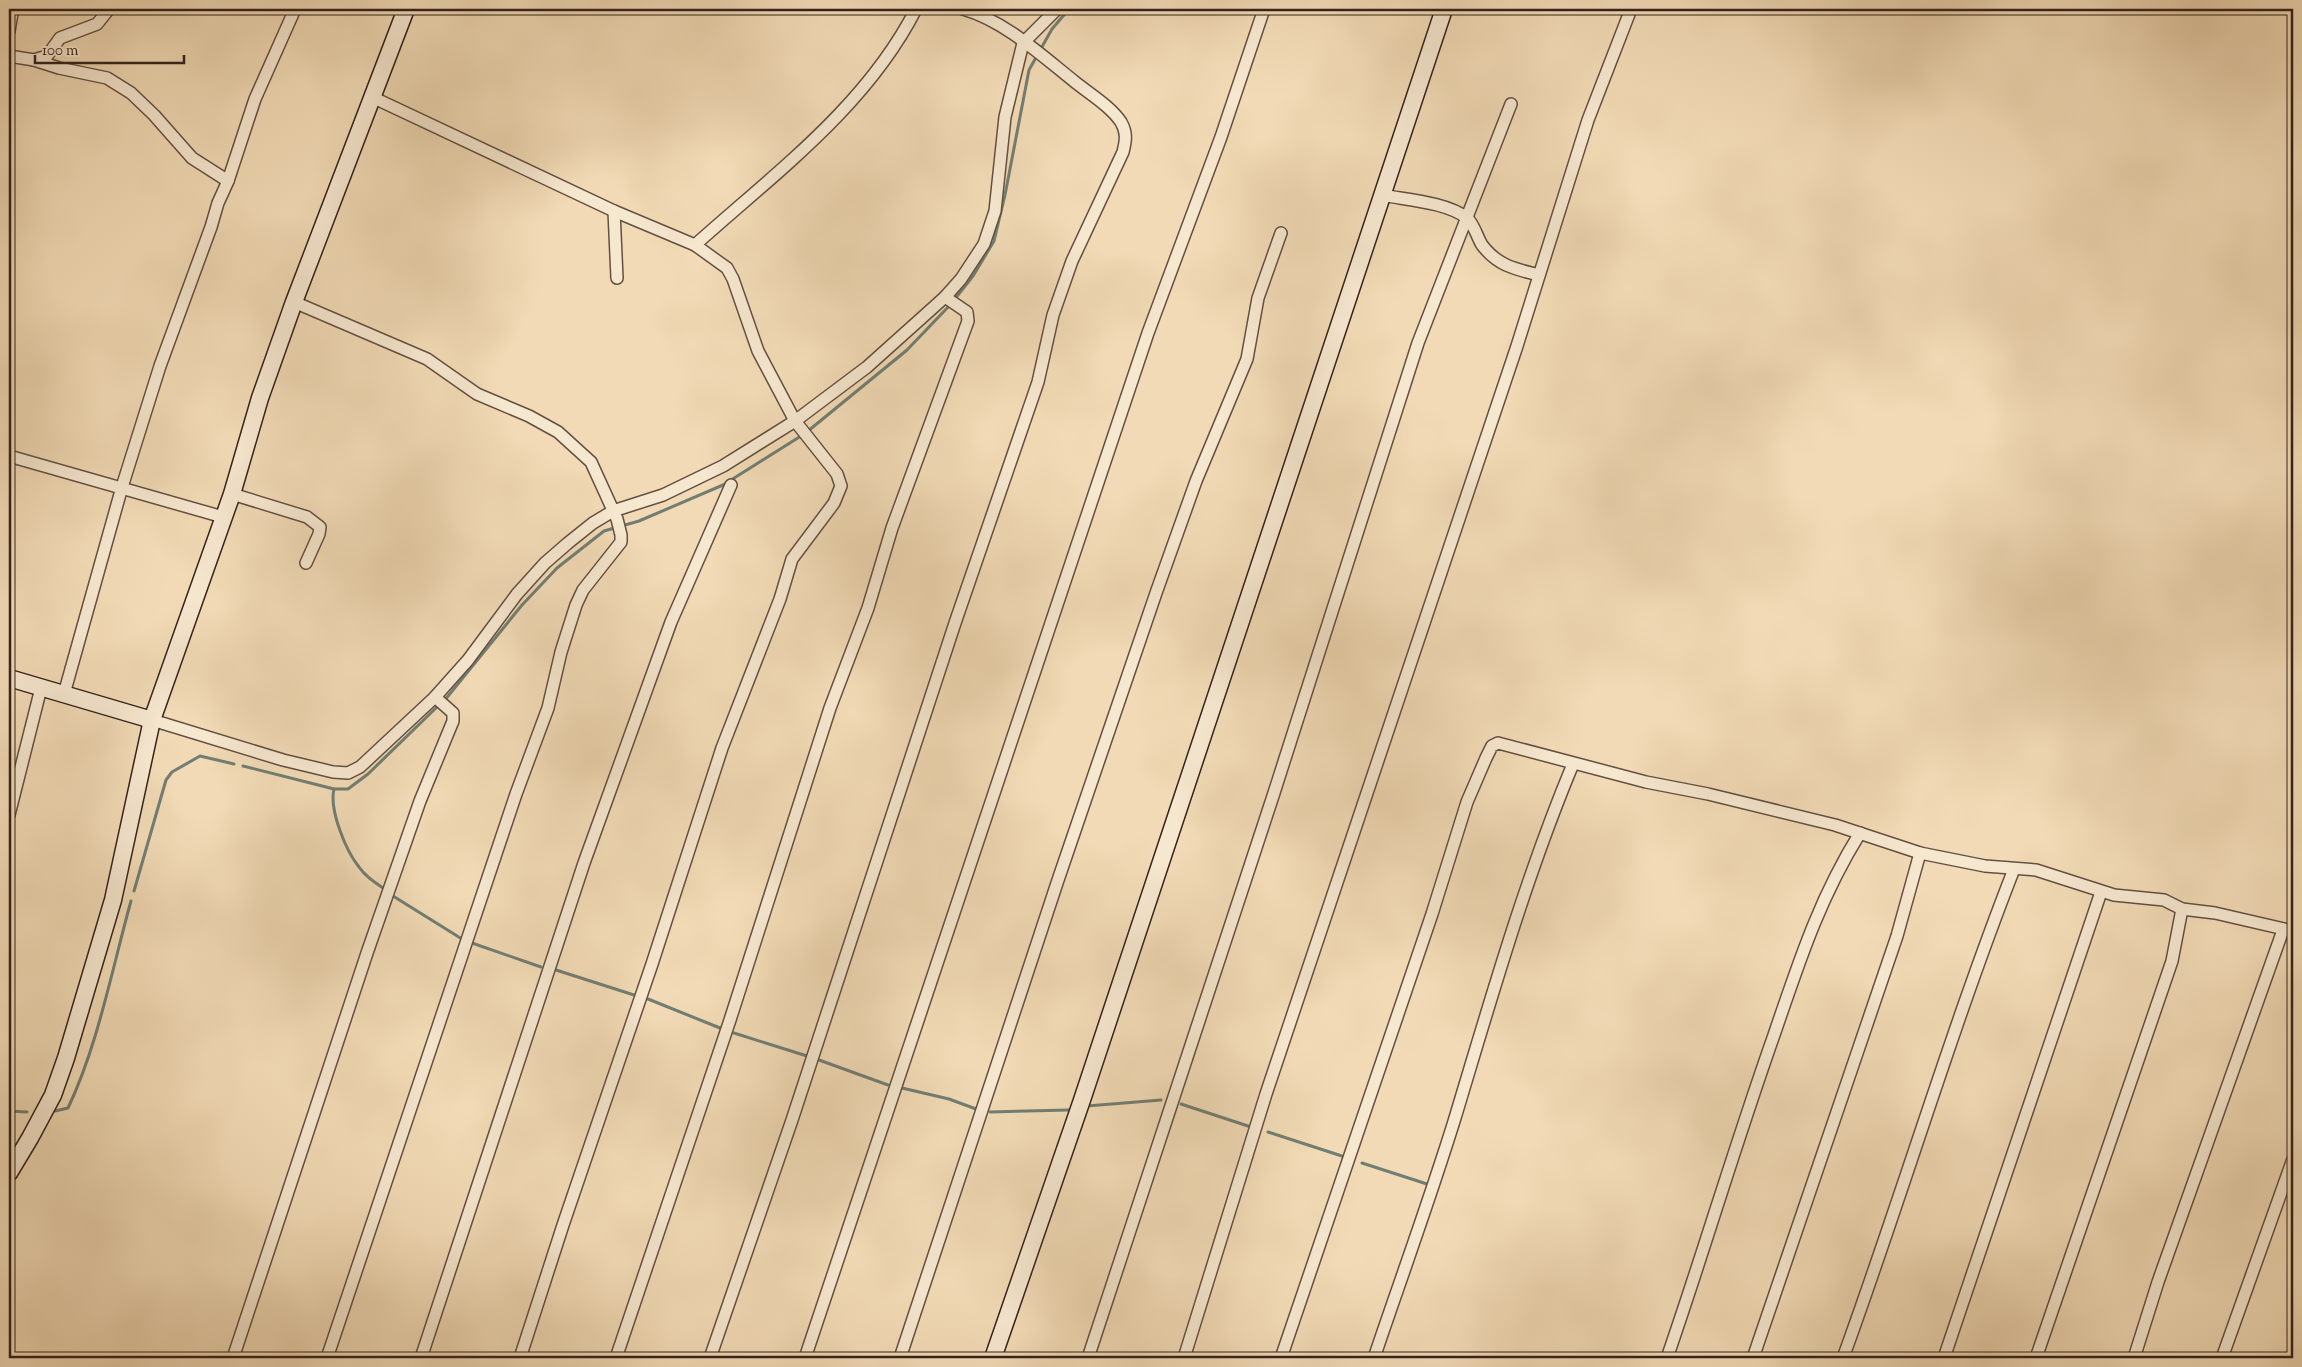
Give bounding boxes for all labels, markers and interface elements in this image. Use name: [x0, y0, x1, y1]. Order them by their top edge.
scale bar: [35, 32, 184, 64]
text: 100 m: [42, 41, 79, 62]

